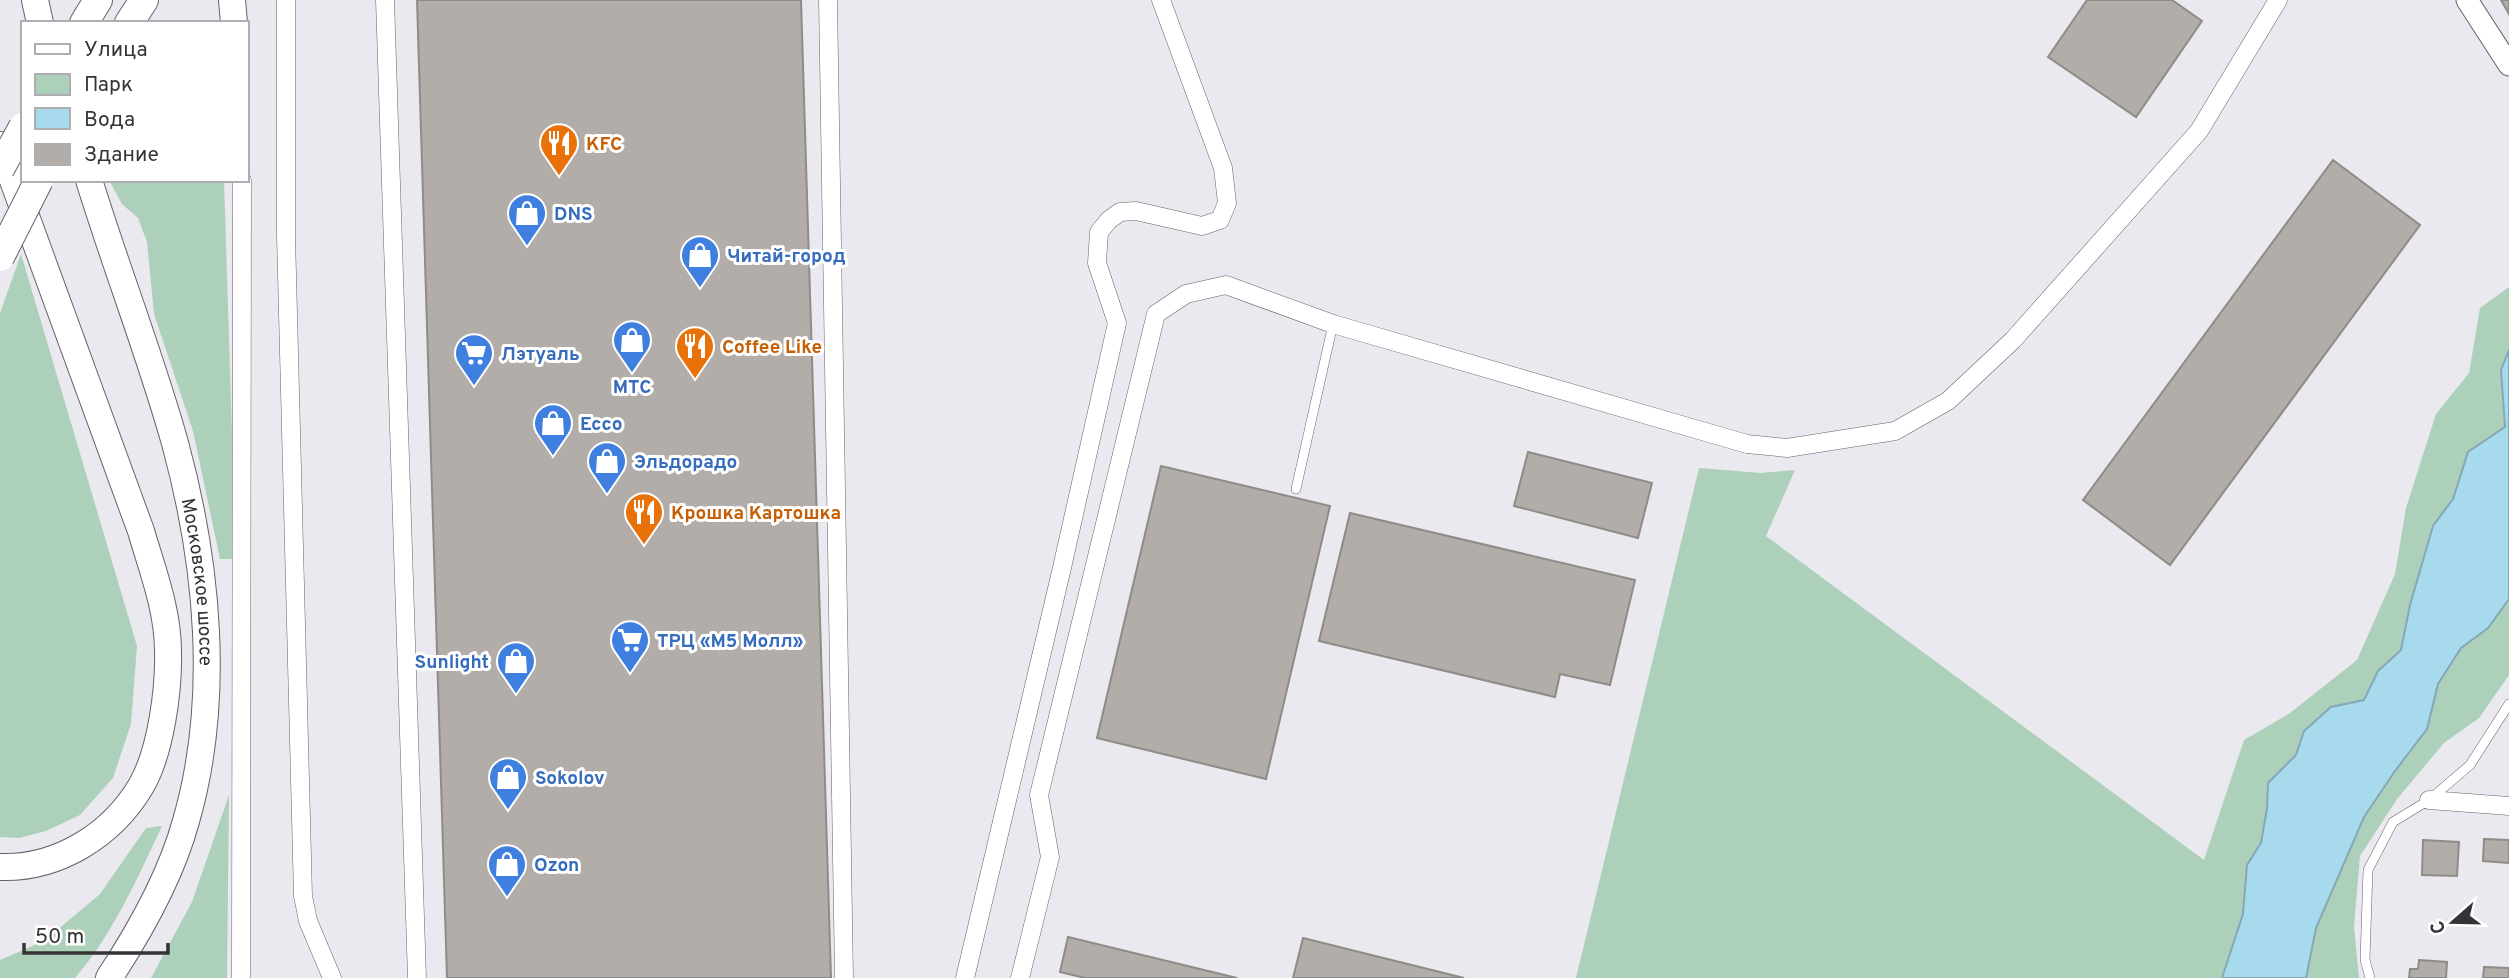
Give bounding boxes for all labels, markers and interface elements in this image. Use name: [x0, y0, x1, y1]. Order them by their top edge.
legend: [21, 21, 248, 182]
text: Улица: [84, 37, 148, 64]
text: Парк: [84, 72, 133, 99]
text: Вода: [84, 107, 135, 134]
restaurant icon: KFC: [538, 122, 580, 177]
place label: KFC: [586, 133, 622, 157]
text: Здание: [84, 142, 159, 169]
shop icon: DNS: [506, 192, 548, 247]
place label: DNS: [554, 203, 593, 227]
shop icon: Читай-город: [679, 234, 721, 289]
place label: Читай-город: [727, 245, 846, 269]
shop icon: МТС: [611, 319, 653, 374]
restaurant icon: Coffee Like: [674, 325, 716, 380]
supermarket icon: Лэтуаль: [453, 332, 495, 387]
place label: Coffee Like: [722, 336, 822, 360]
place label: Лэтуаль: [501, 343, 580, 367]
place label: МТС: [613, 376, 651, 400]
shop icon: Ecco: [532, 402, 574, 457]
place label: Ecco: [580, 413, 622, 437]
shop icon: Эльдорадо: [586, 440, 628, 495]
place label: Эльдорадо: [634, 451, 737, 475]
restaurant icon: Крошка Картошка: [623, 491, 665, 546]
street label: Московское шоссе: [175, 496, 217, 666]
place label: Крошка Картошка: [671, 502, 841, 526]
supermarket icon: ТРЦ «М5 Молл»: [609, 619, 651, 674]
place label: ТРЦ «М5 Молл»: [657, 630, 804, 654]
shop icon: Sunlight: [495, 640, 537, 695]
place label: Sunlight: [415, 651, 489, 675]
shop icon: Sokolov: [487, 756, 529, 811]
place label: Sokolov: [535, 767, 605, 791]
shop icon: Ozon: [486, 843, 528, 898]
place label: Ozon: [534, 854, 579, 878]
north arrow: [2418, 887, 2488, 957]
scale bar: [24, 912, 168, 956]
text: С: [2426, 917, 2452, 937]
text: 50 m: [35, 924, 84, 951]

